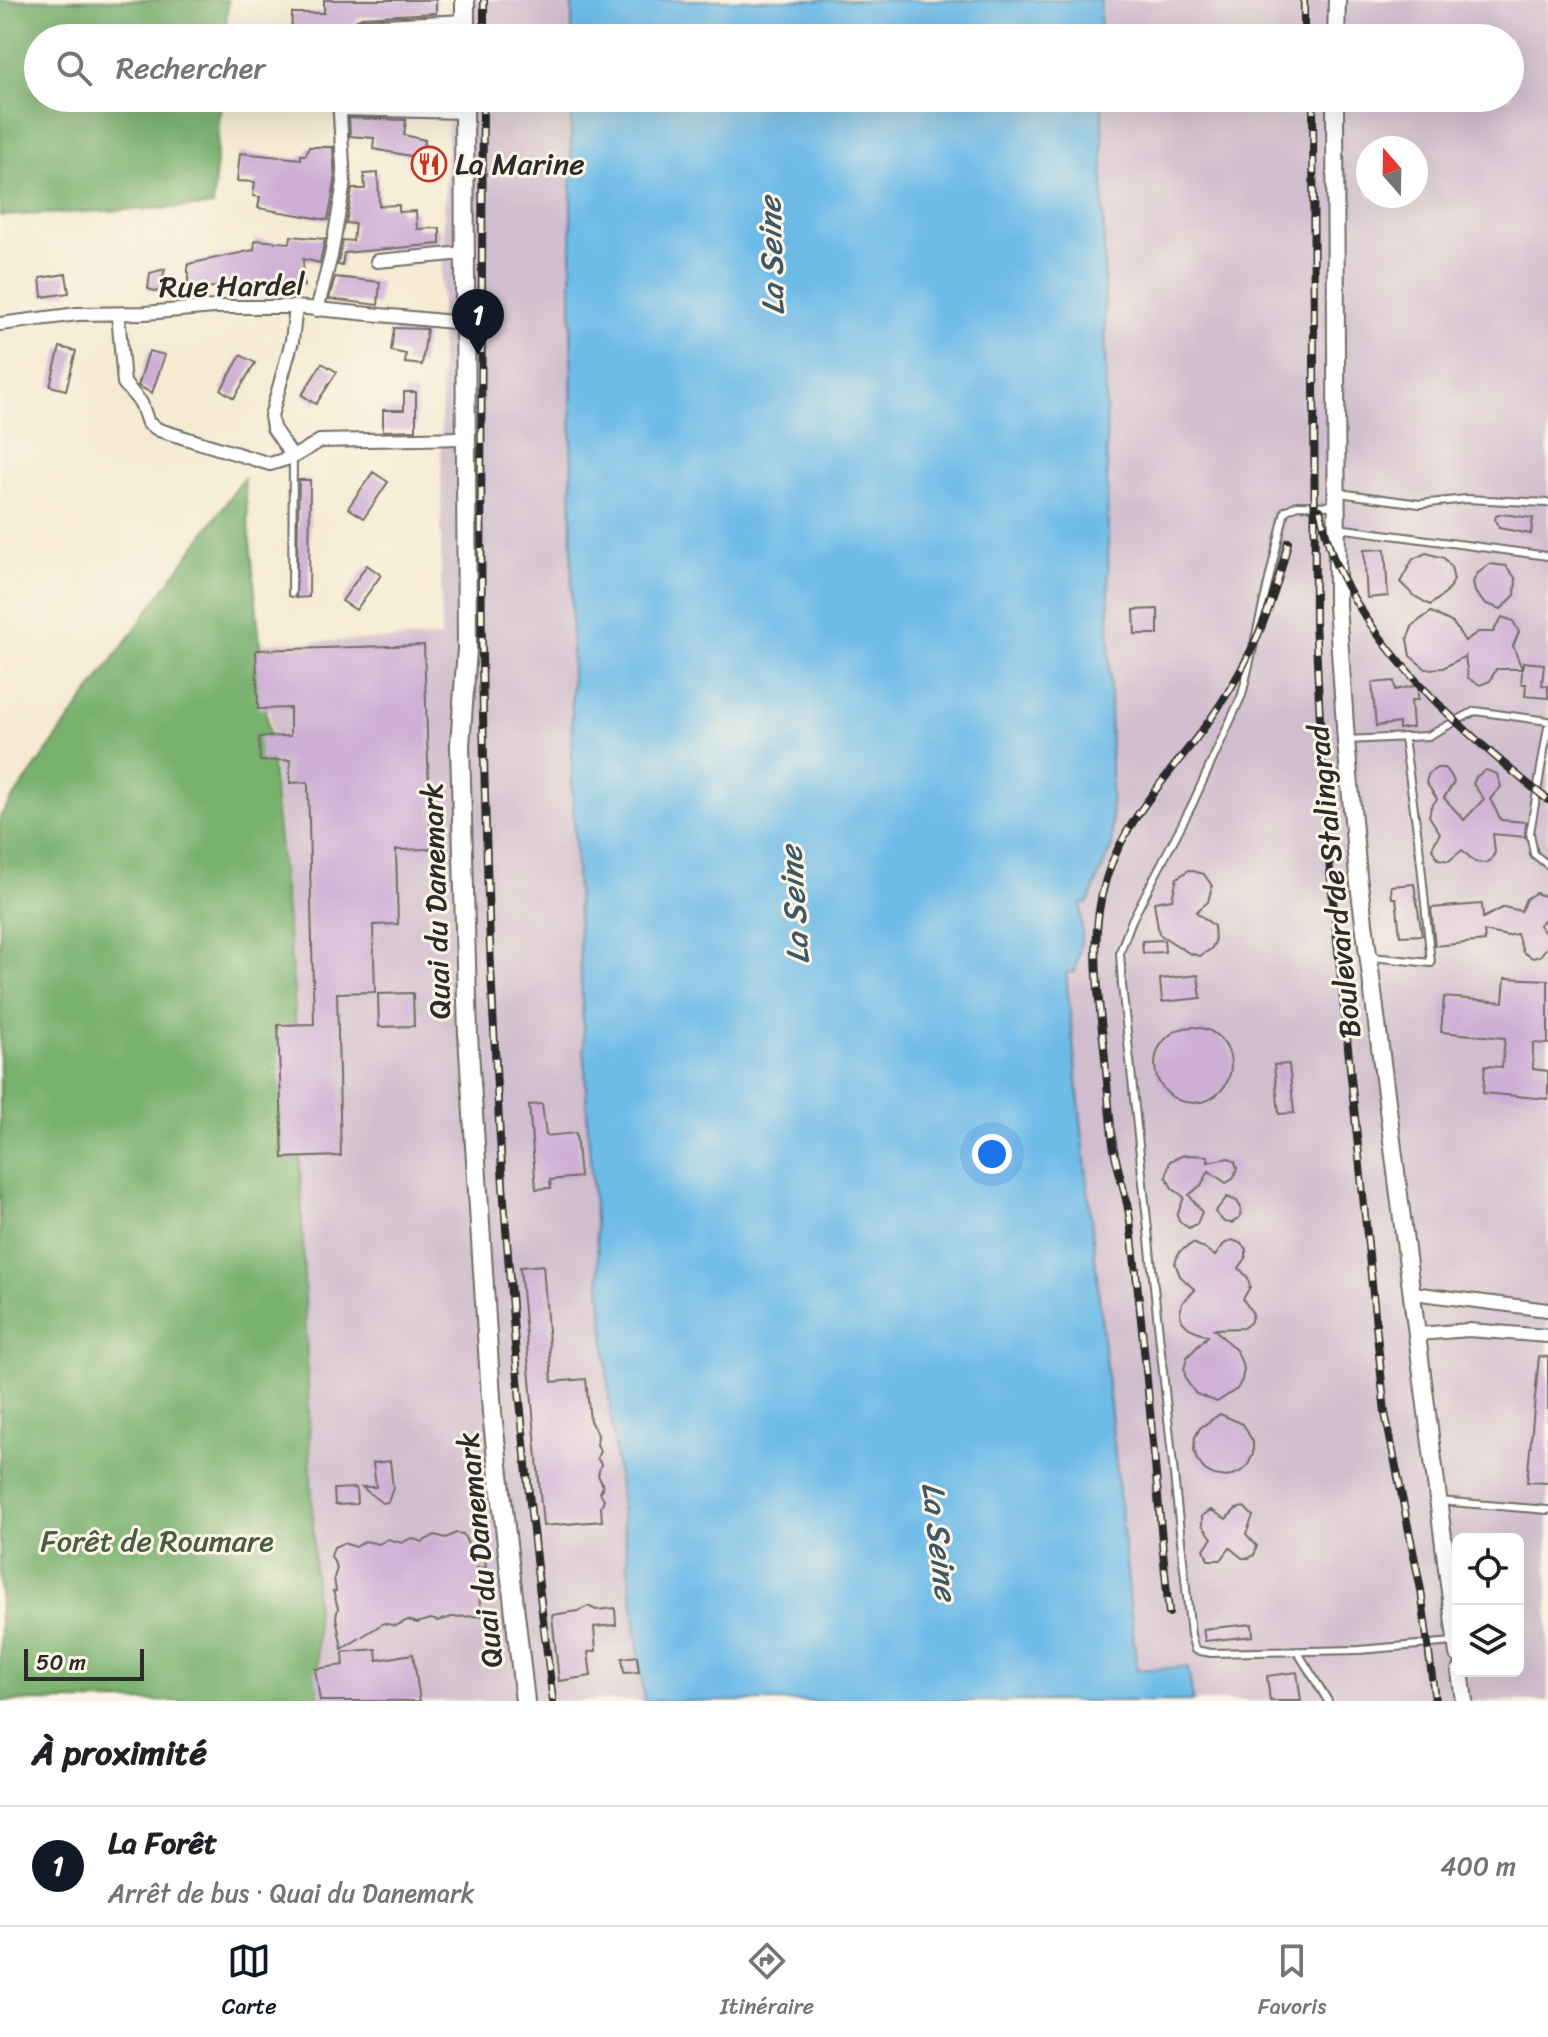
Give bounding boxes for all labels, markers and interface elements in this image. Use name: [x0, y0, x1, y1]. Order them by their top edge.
search box: [24, 24, 1524, 112]
text: Rechercher: [116, 41, 266, 95]
icon: search: [52, 46, 96, 90]
north arrow: [1356, 136, 1428, 208]
place label: La Marine: [455, 137, 585, 191]
restaurant icon: La Marine: [410, 145, 448, 183]
water label: La Seine: [741, 192, 802, 316]
street label: Rue Hardel: [159, 258, 306, 314]
pin: 1: [452, 289, 504, 355]
street label: Boulevard de Stalingrad: [1290, 721, 1377, 1041]
street label: Quai du Danemark: [405, 782, 467, 1020]
water label: La Seine: [762, 840, 827, 966]
your location: [972, 1134, 1012, 1174]
street label: Quai du Danemark: [441, 1430, 519, 1670]
water label: La Seine: [904, 1479, 975, 1607]
park label: Forêt de Roumare: [40, 1514, 274, 1568]
map controls: [1452, 1533, 1524, 1677]
button: locate: [1452, 1533, 1524, 1605]
button: layers: [1452, 1605, 1524, 1677]
text: 50 m: [36, 1643, 86, 1682]
scale bar: [24, 1645, 144, 1681]
text: À proximité: [32, 1723, 207, 1783]
text: La Forêt: [108, 1816, 217, 1870]
text: 1: [52, 1843, 64, 1889]
text: 400 m: [1440, 1843, 1516, 1889]
text: Arrêt de bus · Quai du Danemark: [108, 1870, 475, 1916]
tab: Carte: [222, 1939, 277, 2026]
tab: Itinéraire: [720, 1939, 814, 2026]
tab: Favoris: [1258, 1939, 1326, 2026]

